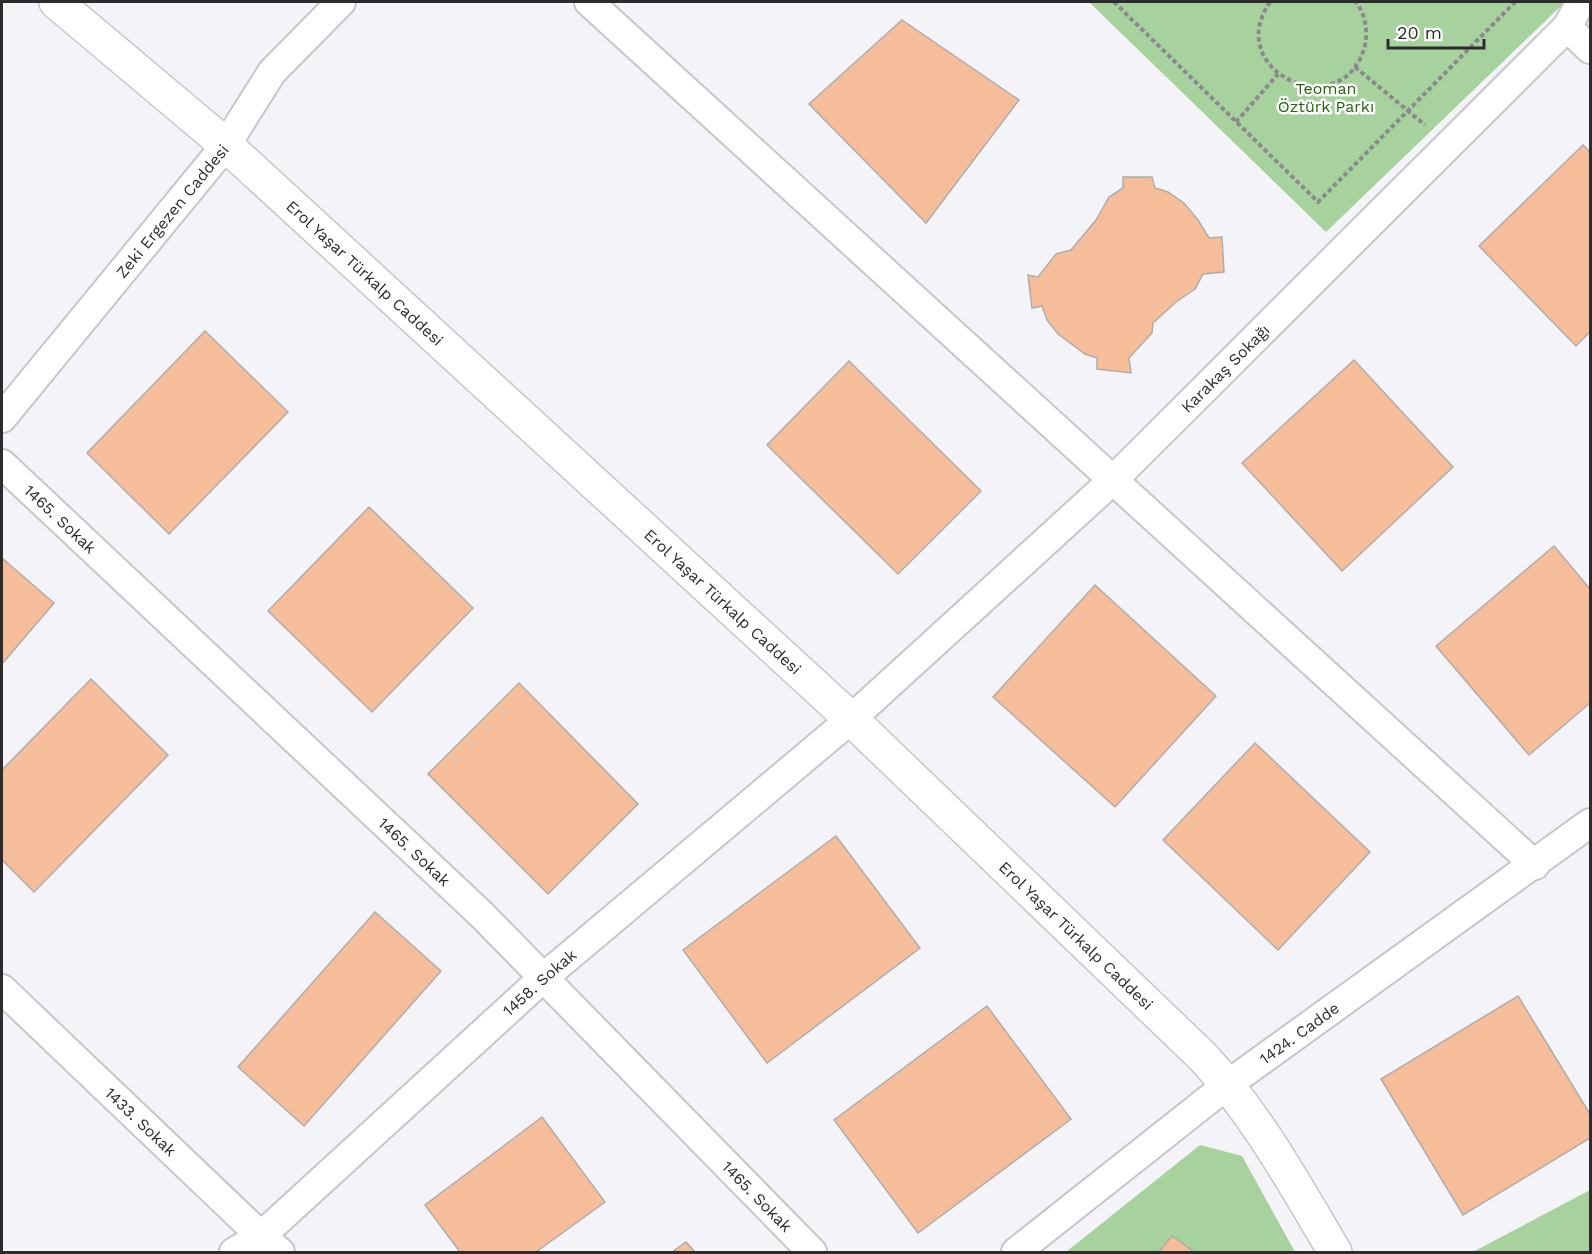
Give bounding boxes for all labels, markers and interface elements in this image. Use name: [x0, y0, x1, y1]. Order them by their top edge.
scale bar: [1388, 12, 1484, 50]
text: 20 m: [1397, 22, 1442, 43]
park label: Teoman Öztürk Parkı: [1278, 79, 1374, 116]
street label: Zeki Ergezen Caddesi: [112, 140, 232, 281]
street label: Erol Yaşar Türkalp Caddesi: [283, 196, 447, 350]
street label: Karakaş Sokağı: [1177, 320, 1273, 416]
street label: 1465. Sokak: [20, 480, 100, 557]
street label: Erol Yaşar Türkalp Caddesi: [641, 525, 805, 678]
street label: 1465. Sokak: [375, 813, 454, 890]
street label: Erol Yaşar Türkalp Caddesi: [995, 857, 1157, 1014]
street label: 1458. Sokak: [499, 945, 580, 1020]
street label: 1424. Cadde: [1256, 998, 1343, 1068]
street label: 1433. Sokak: [101, 1083, 181, 1160]
street label: 1465. Sokak: [718, 1157, 796, 1235]

